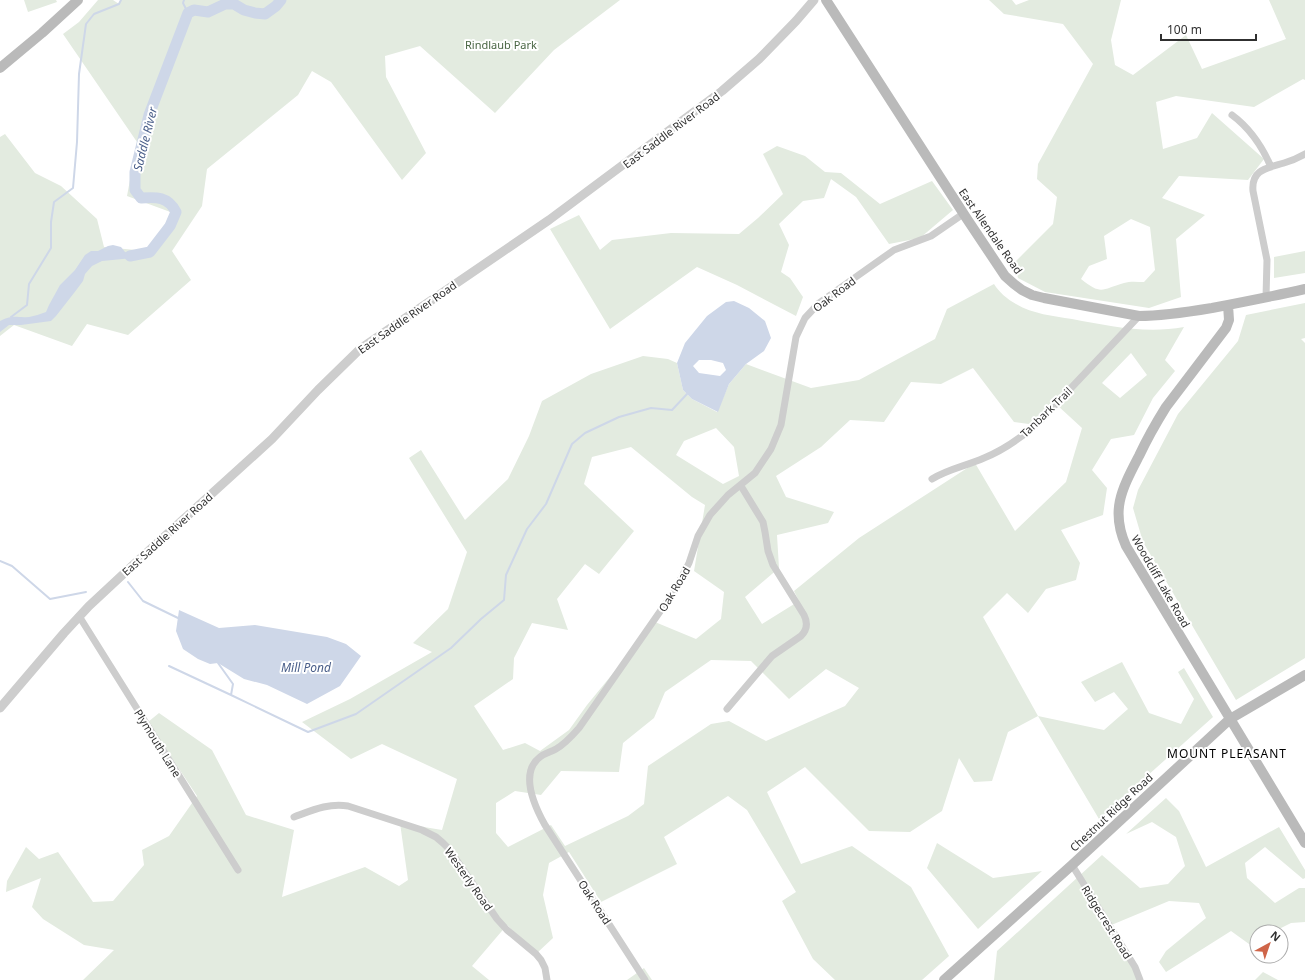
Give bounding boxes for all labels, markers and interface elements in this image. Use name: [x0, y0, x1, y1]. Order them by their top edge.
scale bar: [1161, 16, 1256, 42]
text: 100 m: [1167, 21, 1202, 38]
park label: Rindlaub Park: [465, 37, 537, 52]
street label: East Saddle River Road: [620, 89, 722, 171]
water label: Saddle River: [129, 104, 161, 173]
street label: East Allendale Road: [956, 185, 1026, 277]
street label: Oak Road: [810, 273, 858, 315]
street label: East Saddle River Road: [355, 277, 459, 357]
street label: Tanbark Trail: [1017, 384, 1075, 440]
street label: East Saddle River Road: [118, 489, 216, 579]
street label: Woodcliff Lake Road: [1128, 532, 1194, 630]
street label: Oak Road: [655, 564, 693, 614]
water label: Mill Pond: [281, 659, 332, 676]
street label: Plymouth Lane: [131, 706, 185, 780]
district label: MOUNT PLEASANT: [1167, 745, 1287, 762]
street label: Chestnut Ridge Road: [1066, 770, 1156, 854]
street label: Westerly Road: [442, 844, 496, 914]
street label: Oak Road: [575, 877, 615, 927]
street label: Ridgecrest Road: [1078, 883, 1136, 961]
north arrow: [1249, 924, 1289, 964]
text: N: [1267, 927, 1284, 945]

